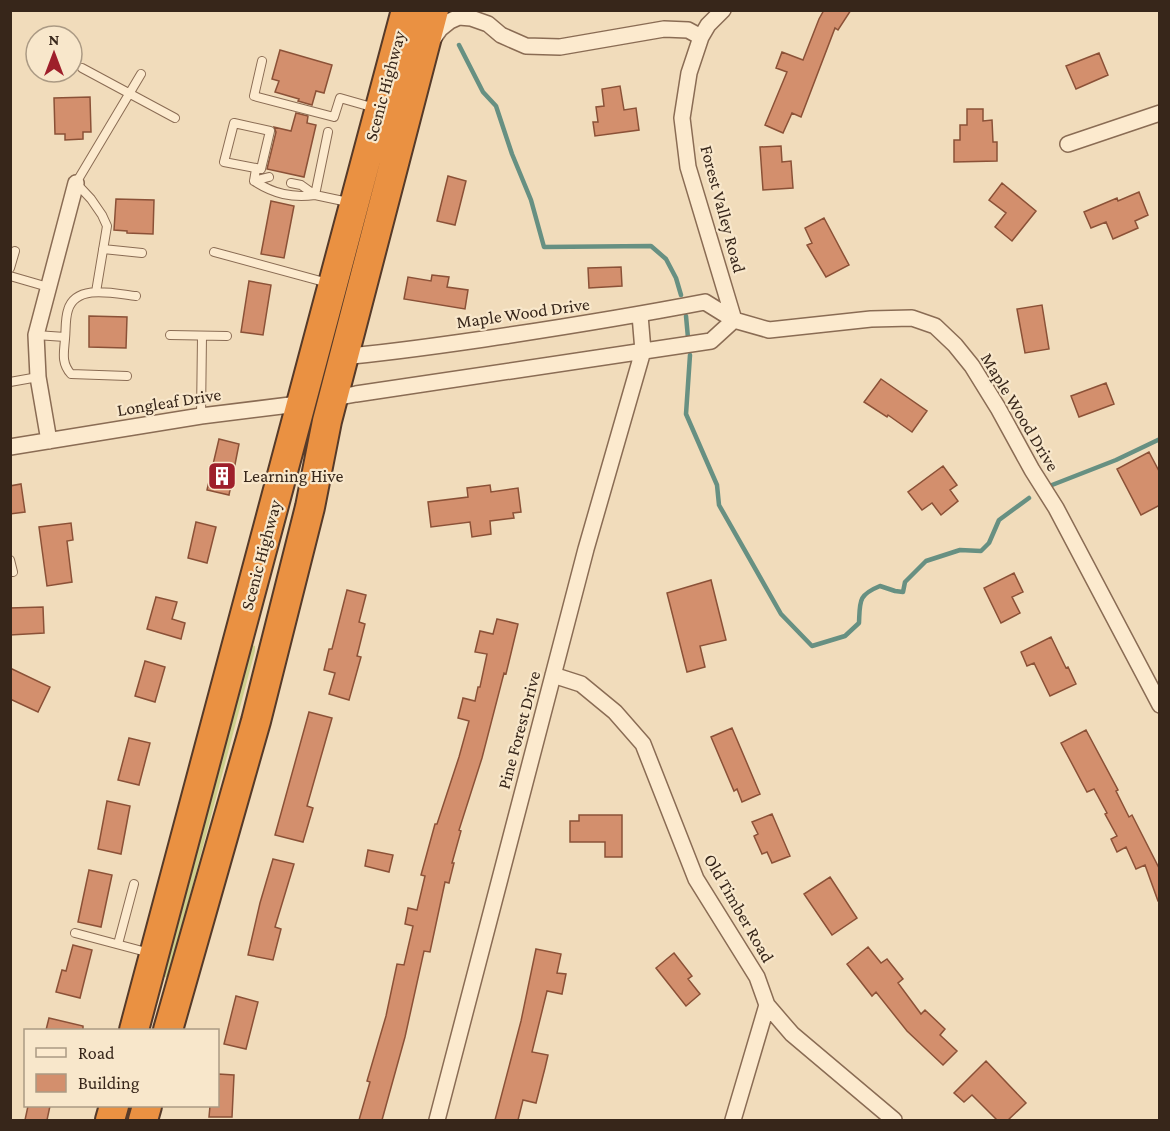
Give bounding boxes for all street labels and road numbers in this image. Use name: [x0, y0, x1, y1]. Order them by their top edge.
street label: Scenic Highway: [361, 28, 410, 143]
street label: Forest Valley Road: [696, 143, 750, 275]
street label: Maple Wood Drive: [455, 294, 591, 332]
street label: Maple Wood Drive: [977, 349, 1063, 475]
street label: Longleaf Drive: [116, 384, 223, 420]
street label: Scenic Highway: [237, 497, 286, 612]
street label: Pine Forest Drive: [494, 669, 544, 791]
street label: Old Timber Road: [700, 850, 778, 966]

